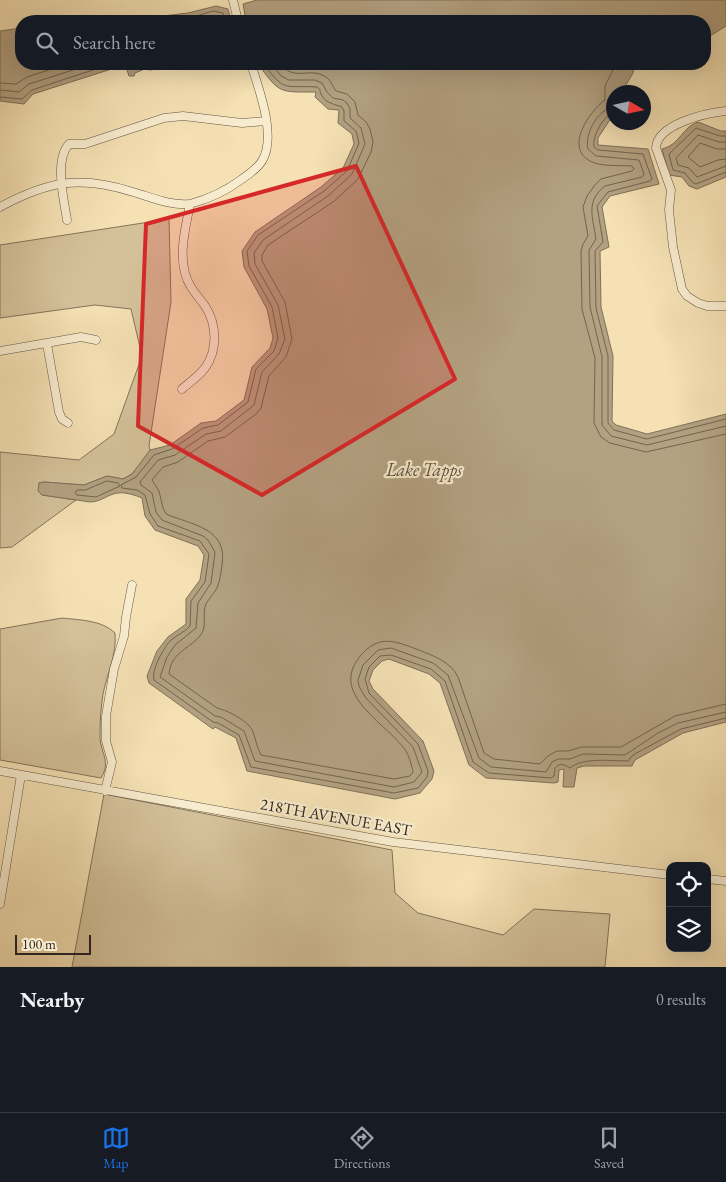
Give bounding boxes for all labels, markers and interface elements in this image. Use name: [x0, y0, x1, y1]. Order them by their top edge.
search box: [15, 15, 711, 70]
icon: search: [33, 29, 61, 57]
text: Search here: [73, 30, 155, 55]
north arrow: [606, 85, 651, 130]
water label: Lake Tapps: [385, 458, 463, 482]
street label: 218TH AVENUE EAST: [259, 793, 414, 841]
map controls: [666, 862, 711, 952]
button: locate: [666, 862, 711, 907]
button: layers: [666, 907, 711, 952]
scale bar: [15, 932, 91, 955]
text: 100 m: [22, 935, 56, 953]
text: Nearby: [20, 986, 84, 1013]
text: 0 results: [656, 989, 706, 1010]
tab: Map: [102, 1124, 130, 1172]
tab: Directions: [334, 1124, 390, 1172]
tab: Saved: [594, 1124, 624, 1172]

